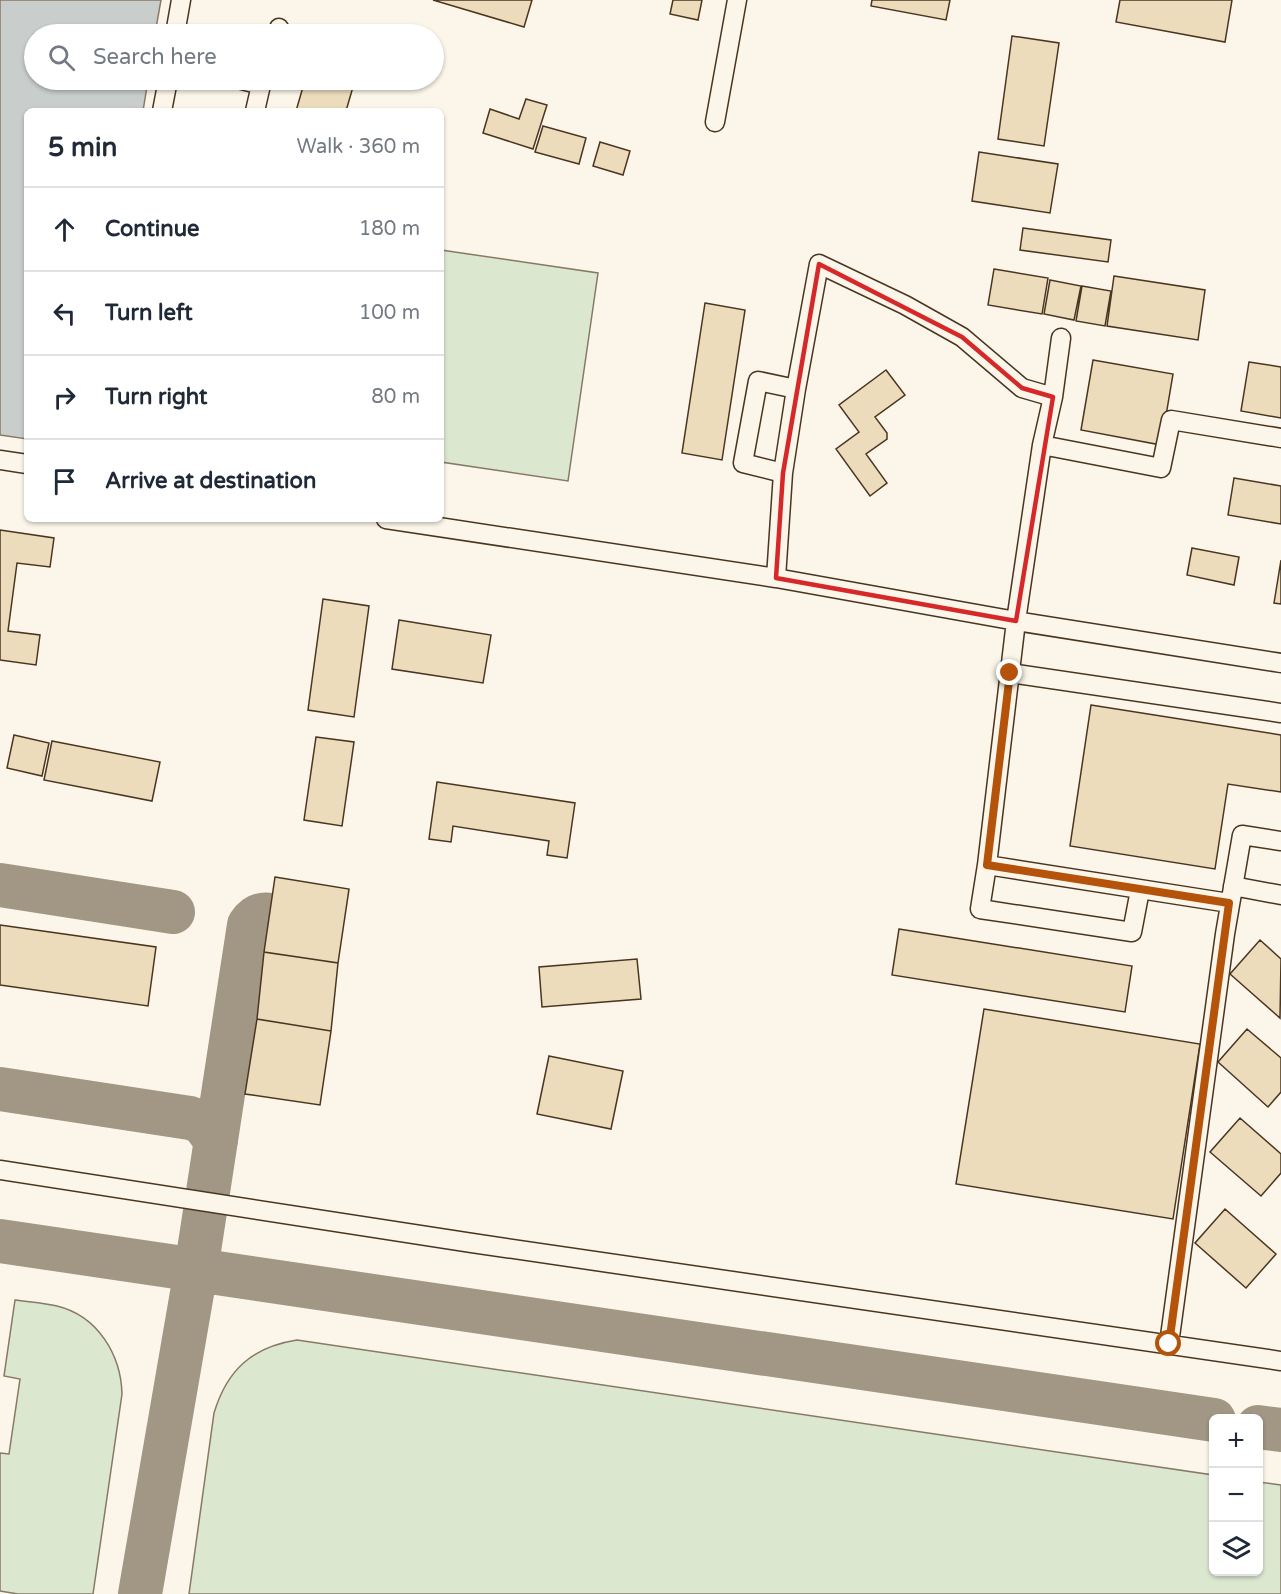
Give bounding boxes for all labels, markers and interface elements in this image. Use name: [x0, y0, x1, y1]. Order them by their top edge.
search box: [24, 24, 444, 90]
icon: search: [45, 41, 78, 74]
text: Search here: [93, 44, 217, 70]
text: 5 min: [48, 132, 117, 163]
text: Walk · 360 m: [297, 135, 420, 159]
icon: ahead: [48, 213, 81, 246]
text: Continue: [105, 216, 200, 242]
text: 180 m: [359, 217, 420, 241]
icon: left: [48, 297, 81, 330]
text: Turn left: [105, 300, 193, 326]
text: 100 m: [359, 301, 420, 325]
icon: right: [48, 381, 81, 414]
text: Turn right: [105, 384, 207, 410]
text: 80 m: [371, 385, 420, 409]
icon: arrive: [48, 465, 81, 498]
text: Arrive at destination: [105, 468, 316, 494]
route end: [996, 659, 1022, 685]
route start: [1155, 1330, 1181, 1356]
map controls: [1209, 1414, 1263, 1576]
button: +: [1209, 1414, 1263, 1468]
button: −: [1209, 1468, 1263, 1522]
button: layers: [1209, 1522, 1263, 1576]

